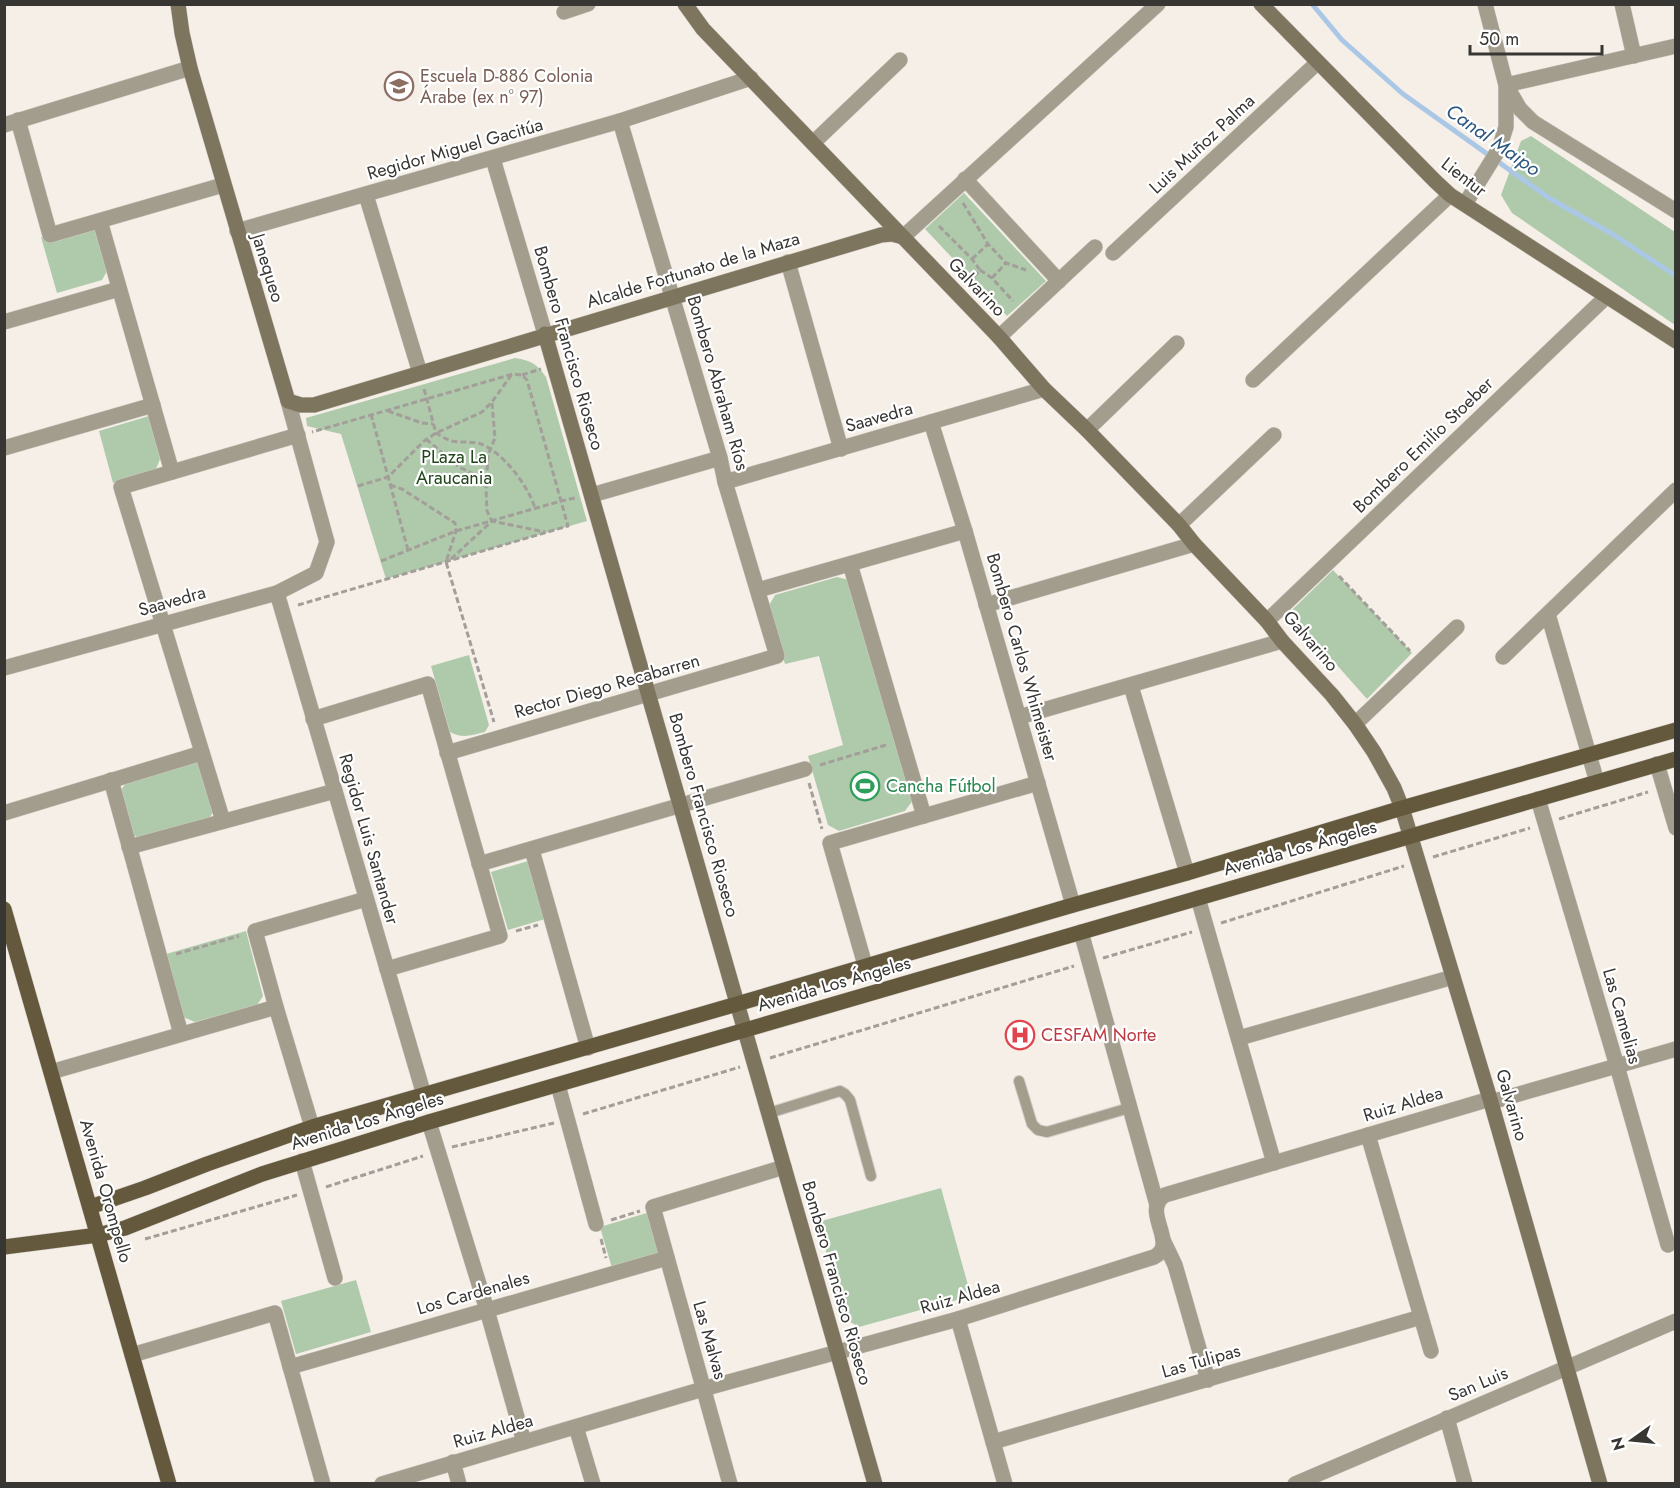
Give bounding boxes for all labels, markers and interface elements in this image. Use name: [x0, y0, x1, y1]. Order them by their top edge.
scale bar: [1470, 18, 1602, 56]
text: 50 m: [1479, 26, 1519, 52]
place label: Escuela D-886 Colonia Árabe (ex n° 97): [420, 63, 593, 110]
school or university icon: Escuela D-886 Colonia Árabe (ex n° 97): [383, 70, 415, 102]
street label: Luis Muñoz Palma: [1143, 88, 1261, 200]
water label: Canal Maipo: [1440, 97, 1547, 184]
street label: Regidor Miguel Gacitúa: [364, 111, 546, 187]
street label: Lientur: [1436, 151, 1493, 204]
street label: Alcalde Fortunato de la Maza: [583, 225, 803, 315]
street label: Janequeo: [245, 229, 291, 306]
street label: Bombero Francisco Rioseco: [527, 243, 611, 453]
street label: Galvarino: [942, 252, 1012, 323]
street label: Bombero Abraham Ríos: [681, 292, 755, 474]
street label: Bombero Emilio Stoeber: [1347, 370, 1500, 519]
street label: Saavedra: [842, 395, 916, 439]
park label: PLaza La Araucania: [416, 444, 492, 491]
street label: Bombero Carlos Whimeister: [980, 550, 1064, 765]
street label: Saavedra: [135, 579, 209, 623]
street label: Galvarino: [1277, 605, 1345, 677]
street label: Rector Diego Recabarren: [511, 647, 703, 725]
street label: Bombero Francisco Rioseco: [662, 710, 746, 920]
street label: Regidor Luis Santander: [332, 751, 406, 928]
sports icon: Cancha Fútbol: [849, 770, 881, 802]
place label: Cancha Fútbol: [886, 773, 996, 799]
street label: Avenida Los Ángeles: [1220, 814, 1380, 882]
street label: Avenida Los Ángeles: [754, 950, 914, 1018]
street label: Las Camelias: [1596, 965, 1648, 1067]
hospital icon: CESFAM Norte: [1004, 1019, 1036, 1051]
place label: CESFAM Norte: [1041, 1022, 1156, 1048]
street label: Galvarino: [1489, 1066, 1535, 1144]
street label: Ruiz Aldea: [1360, 1080, 1446, 1128]
street label: Avenida Los Ángeles: [287, 1085, 447, 1157]
street label: Avenida Orompello: [73, 1116, 139, 1266]
street label: Bombero Francisco Rioseco: [795, 1178, 879, 1388]
street label: Los Cardenales: [414, 1265, 532, 1321]
street label: Ruiz Aldea: [917, 1273, 1003, 1321]
street label: Las Malvas: [686, 1298, 734, 1382]
street label: Las Tulipas: [1159, 1337, 1243, 1385]
street label: San Luis: [1444, 1360, 1512, 1408]
street label: Ruiz Aldea: [450, 1407, 536, 1455]
north arrow: [1602, 1410, 1662, 1470]
text: N: [1605, 1435, 1631, 1453]

